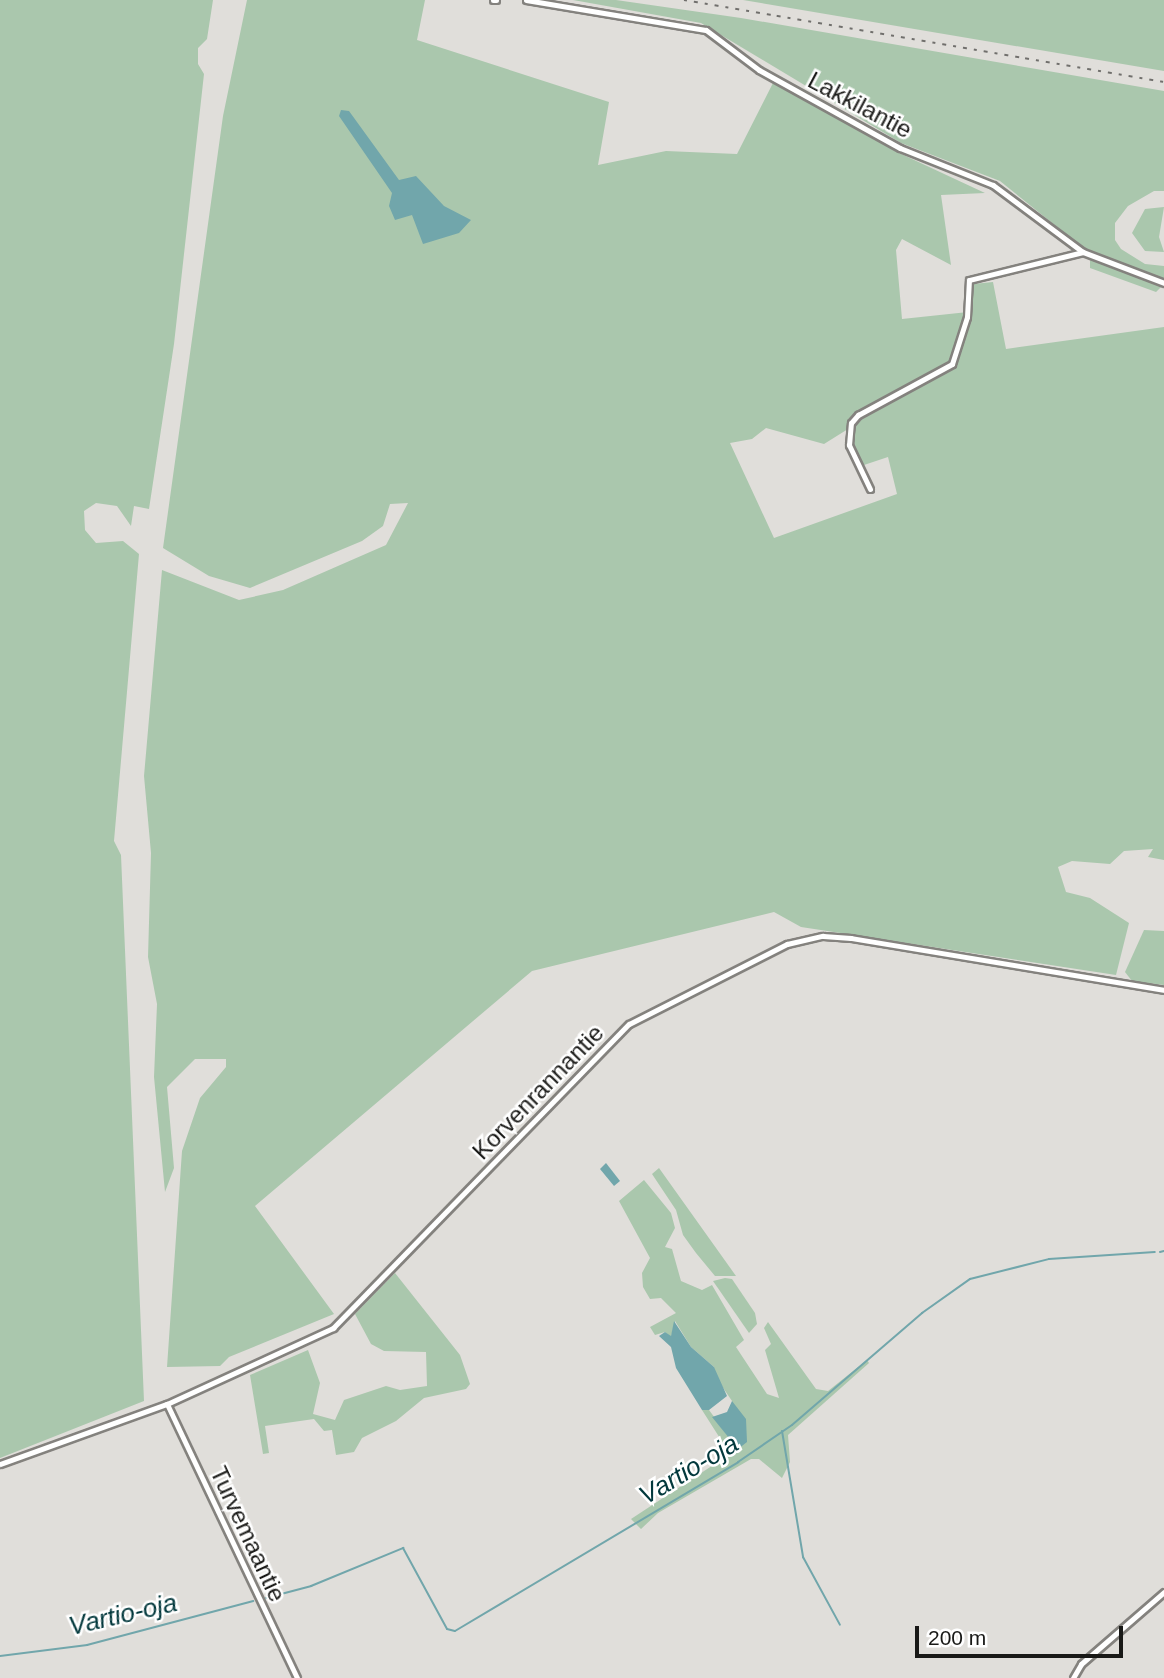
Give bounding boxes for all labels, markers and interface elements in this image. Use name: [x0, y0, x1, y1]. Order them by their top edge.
street label: Lakkilantie: [803, 66, 917, 144]
street label: Korvenrannantie: [466, 1019, 610, 1165]
water label: Vartio-oja: [634, 1428, 744, 1512]
street label: Turvemaantie: [204, 1462, 292, 1606]
water label: Vartio-oja: [66, 1587, 180, 1643]
scale bar: [919, 1612, 1127, 1656]
text: 200 m: [928, 1626, 986, 1649]

